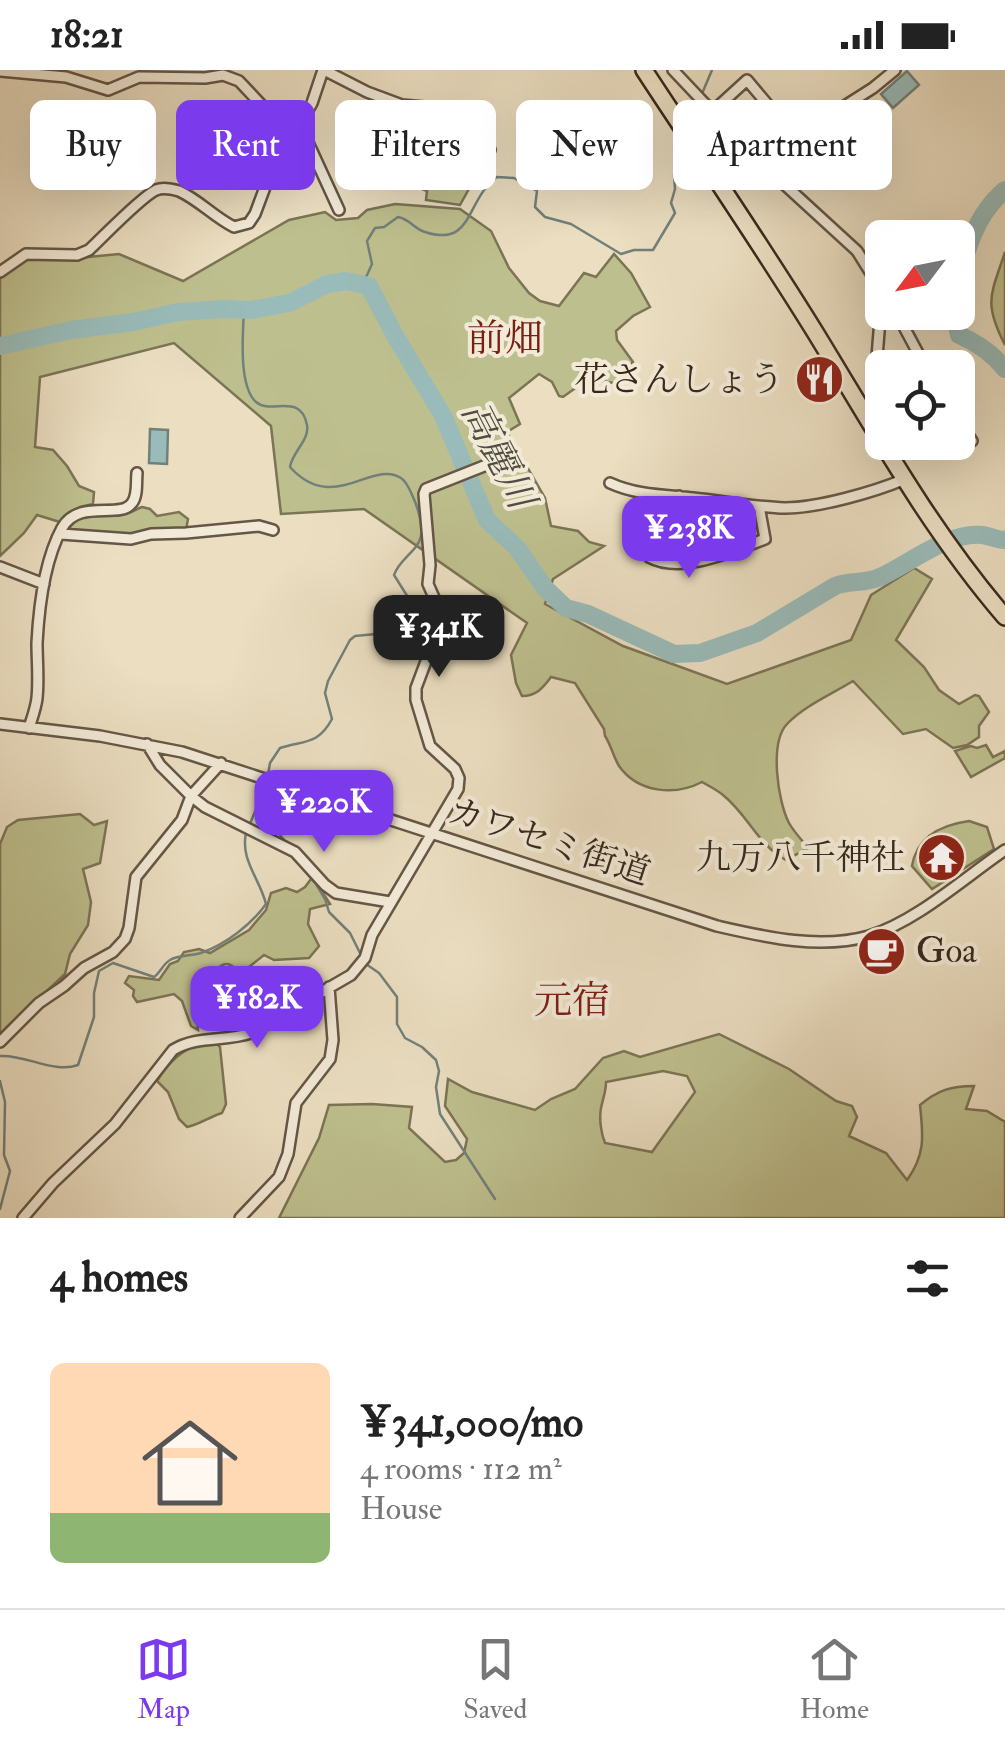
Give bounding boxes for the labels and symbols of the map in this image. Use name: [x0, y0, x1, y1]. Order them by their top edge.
north arrow: [865, 220, 975, 330]
district label: 前畑: [467, 315, 543, 363]
restaurant icon: 花さんしょう: [793, 354, 845, 406]
place label: 花さんしょう: [574, 358, 784, 402]
water label: 高麗川: [451, 393, 547, 520]
pin: ¥238K: [619, 496, 759, 581]
pin: ¥341K: [369, 595, 509, 680]
pin: ¥220K: [254, 770, 394, 855]
street label: カワセミ街道: [442, 789, 656, 895]
temple icon: 九万八千神社: [915, 832, 967, 884]
place label: 九万八千神社: [696, 836, 906, 880]
cafe icon: Goa: [855, 925, 907, 977]
place label: Goa: [916, 929, 977, 973]
pin: ¥182K: [187, 966, 327, 1051]
district label: 元宿: [534, 977, 610, 1025]

